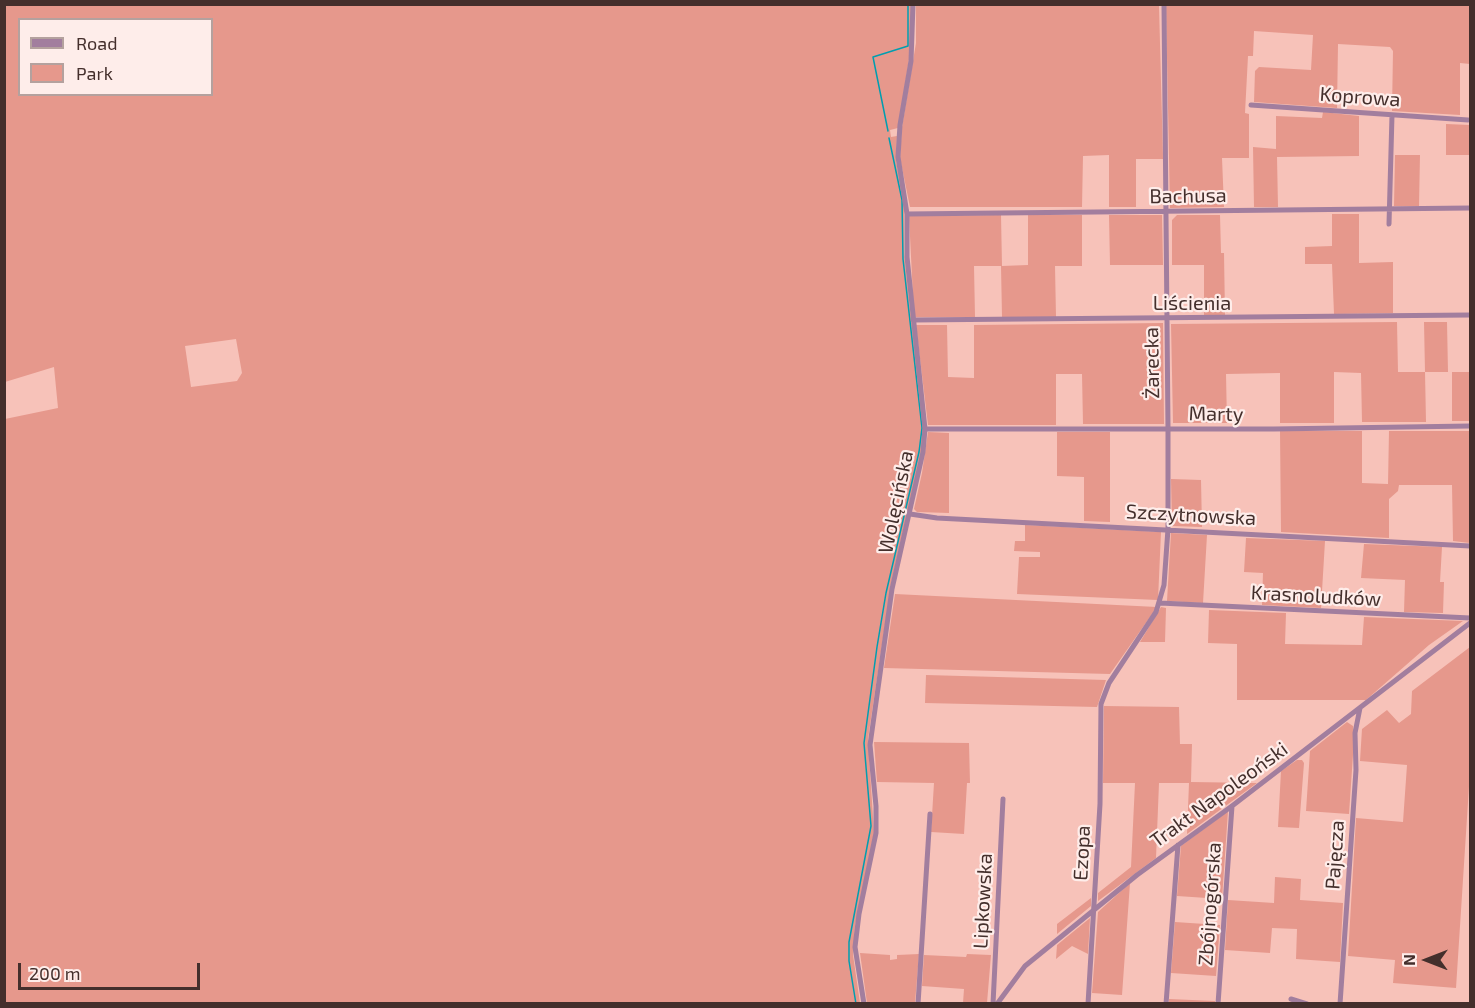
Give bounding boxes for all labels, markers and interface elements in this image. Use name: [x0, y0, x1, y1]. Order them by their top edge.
legend: [18, 18, 213, 96]
text: Road: [76, 32, 117, 54]
text: Park: [76, 62, 113, 84]
street label: Koprowa: [1319, 82, 1401, 112]
street label: Bachusa: [1149, 183, 1227, 209]
street label: Liścienia: [1153, 291, 1231, 315]
street label: Żarecka: [1139, 327, 1165, 399]
street label: Marty: [1188, 402, 1244, 426]
street label: Wolęcińska: [873, 448, 919, 556]
street label: Szczytnowska: [1125, 500, 1257, 530]
street label: Krasnoludków: [1250, 581, 1382, 611]
street label: Trakt Napoleoński: [1146, 737, 1292, 853]
street label: Pajęcza: [1321, 820, 1349, 890]
street label: Ezopa: [1069, 825, 1095, 881]
street label: Zbójnogórska: [1194, 841, 1226, 967]
street label: Lipkowska: [969, 853, 997, 949]
north arrow: [1397, 930, 1457, 990]
scale bar: [21, 951, 202, 989]
text: N: [1399, 954, 1418, 966]
text: 200 m: [29, 962, 81, 984]

